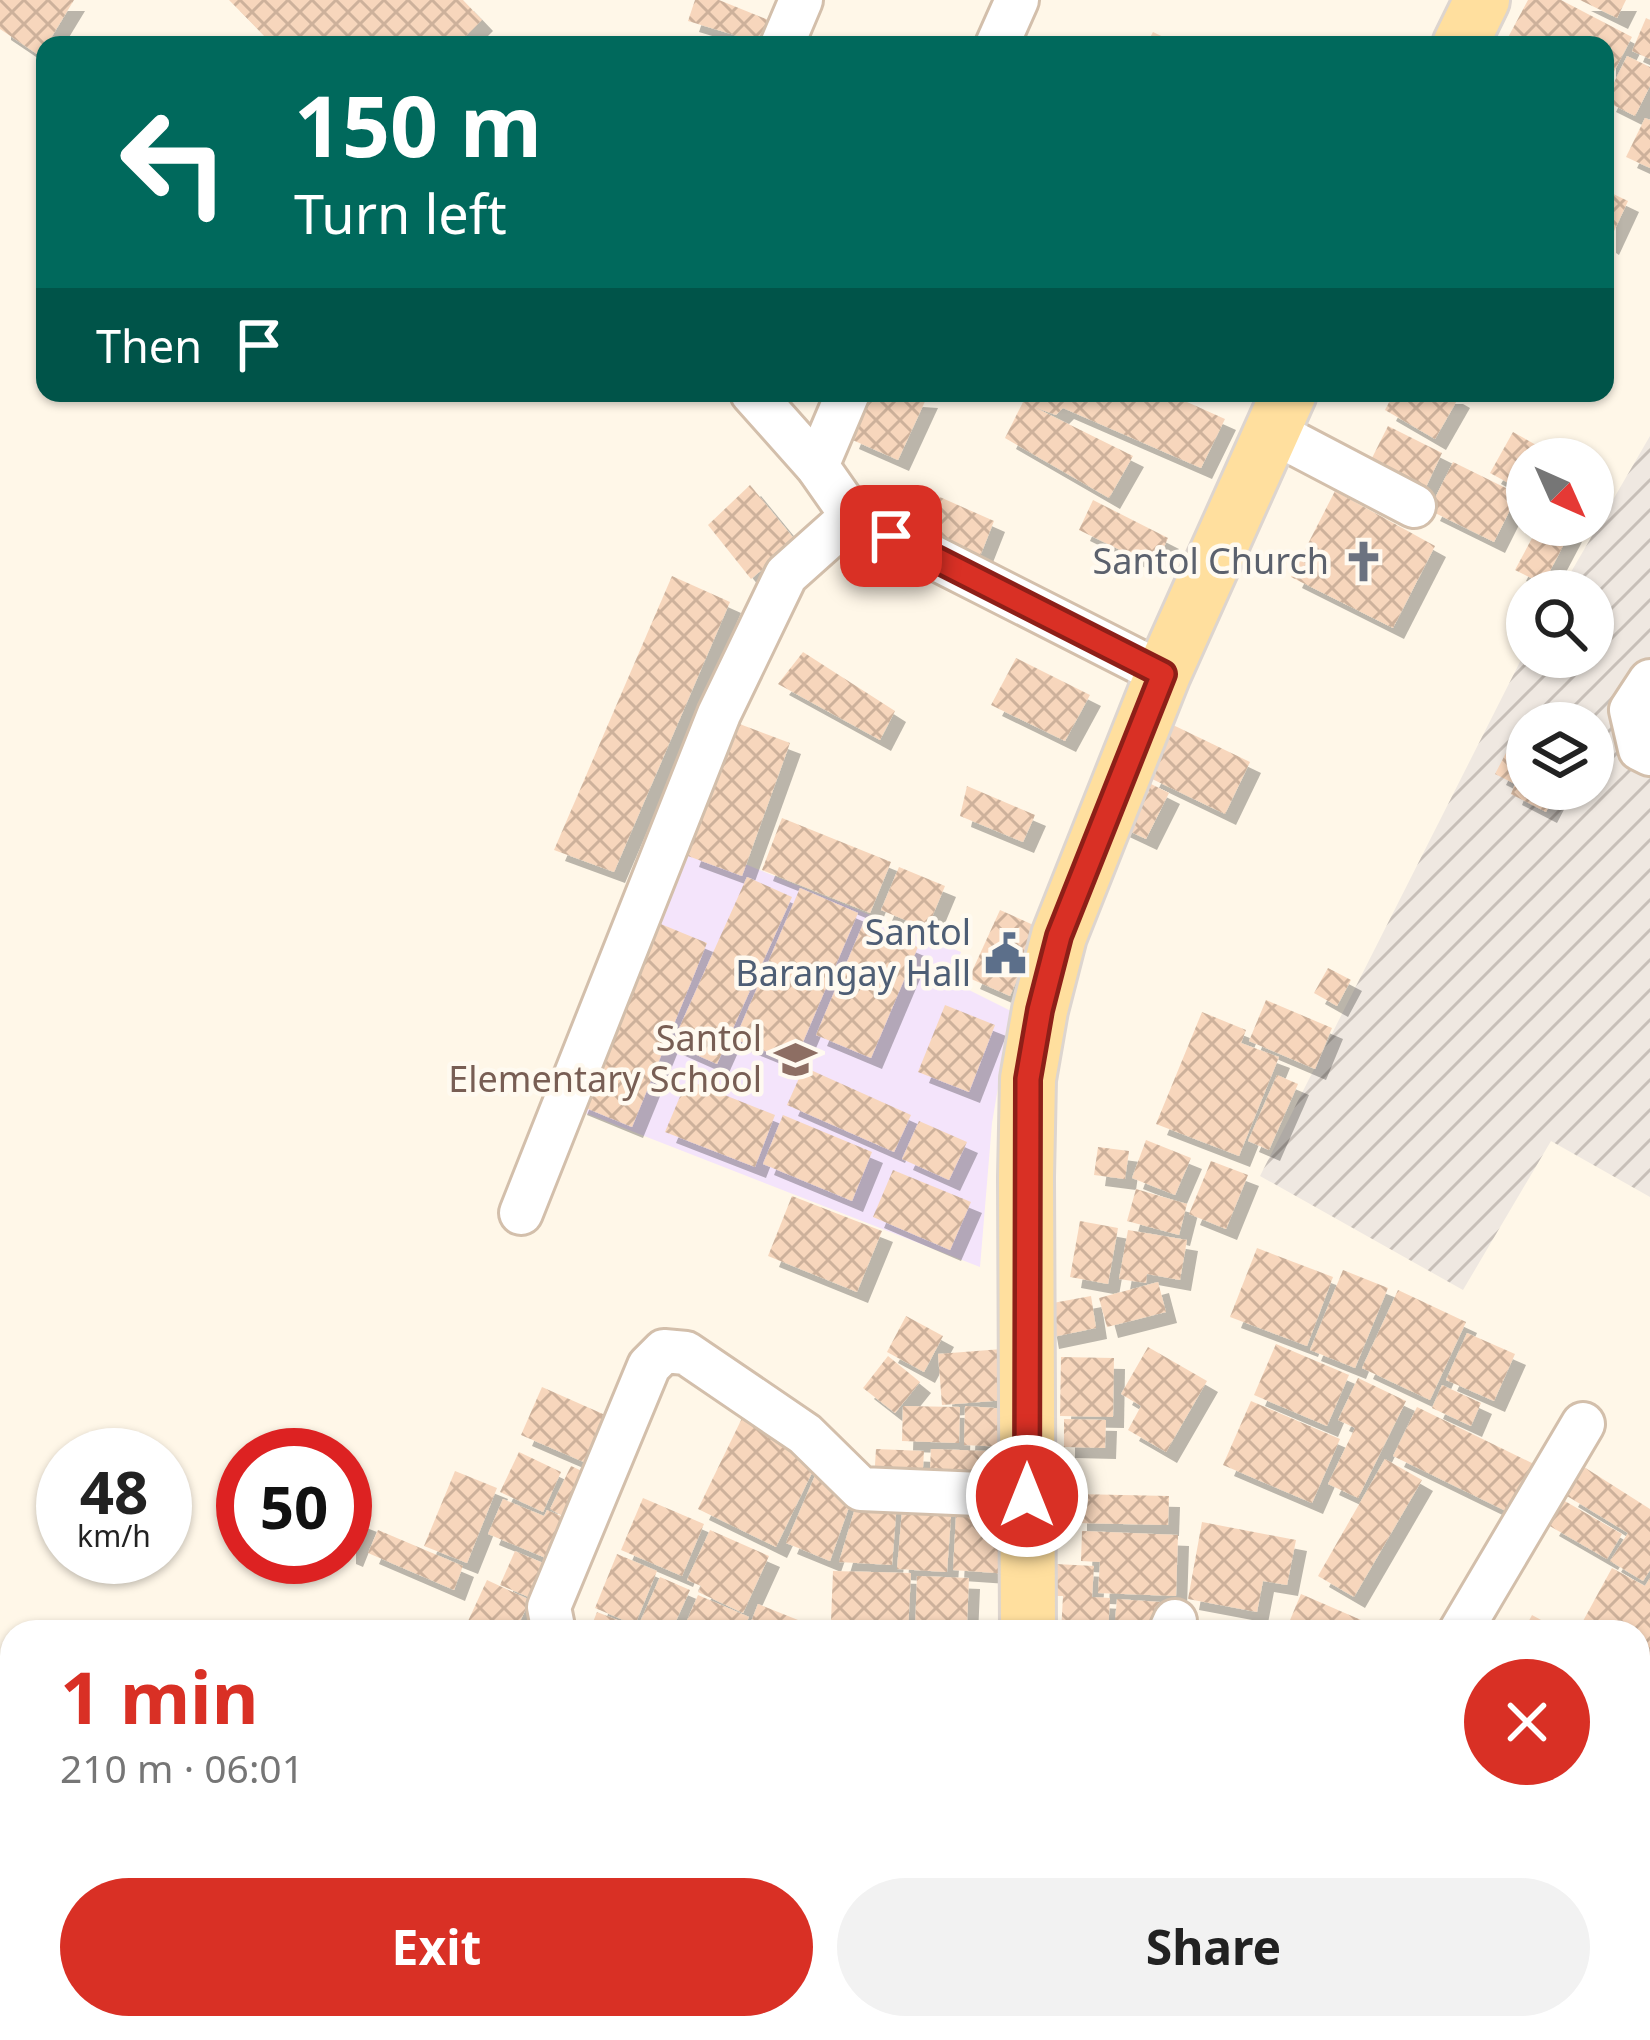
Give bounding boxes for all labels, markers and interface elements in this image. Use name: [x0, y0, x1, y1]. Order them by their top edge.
text: 150 m: [294, 67, 542, 182]
icon: left: [96, 84, 252, 240]
text: Turn left: [294, 176, 507, 250]
icon: arrive: [226, 312, 292, 378]
text: Then: [96, 315, 202, 376]
north arrow: [1506, 438, 1614, 546]
map controls: [1506, 438, 1614, 810]
pin: [840, 485, 942, 587]
icon: arrive: [858, 503, 924, 569]
place label: Santol Church: [1092, 536, 1329, 585]
church icon: Santol Church: [1340, 538, 1386, 584]
button: search: [1506, 570, 1614, 678]
button: layers: [1506, 702, 1614, 810]
place label: Santol Barangay Hall: [735, 907, 971, 997]
public building icon: Santol Barangay Hall: [982, 930, 1028, 976]
place label: Santol Elementary School: [448, 1013, 762, 1103]
school or university icon: Santol Elementary School: [773, 1036, 819, 1082]
speed limit sign: 50: [216, 1428, 372, 1584]
position arrow: [964, 1433, 1090, 1559]
text: 48: [80, 1450, 148, 1532]
text: km/h: [77, 1515, 151, 1556]
text: 1 min: [60, 1647, 258, 1745]
button: close: [1464, 1659, 1590, 1785]
text: 210 m · 06:01: [60, 1741, 304, 1794]
button: Exit: [60, 1878, 813, 2016]
button: Share: [837, 1878, 1590, 2016]

